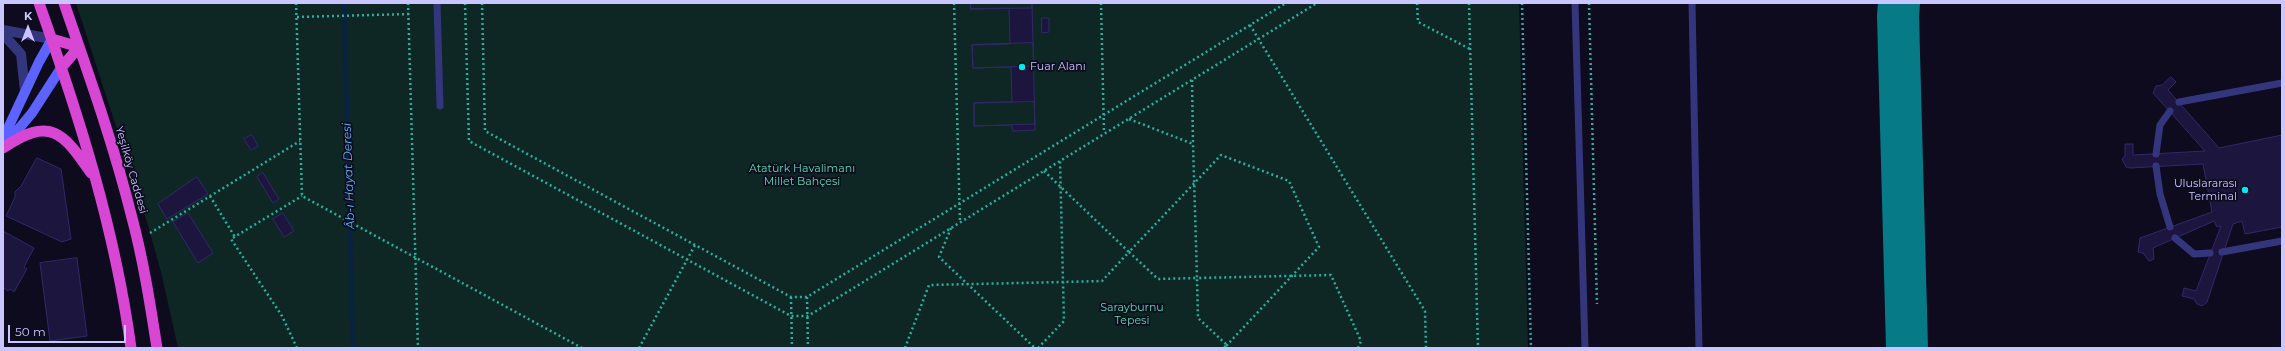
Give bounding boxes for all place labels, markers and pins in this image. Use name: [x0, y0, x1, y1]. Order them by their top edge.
place label: Fuar Alanı: [1030, 60, 1086, 74]
marker: Fuar Alanı: [1017, 62, 1027, 72]
place label: Uluslararası Terminal: [2174, 177, 2237, 203]
marker: Uluslararası Terminal: [2240, 185, 2250, 195]

